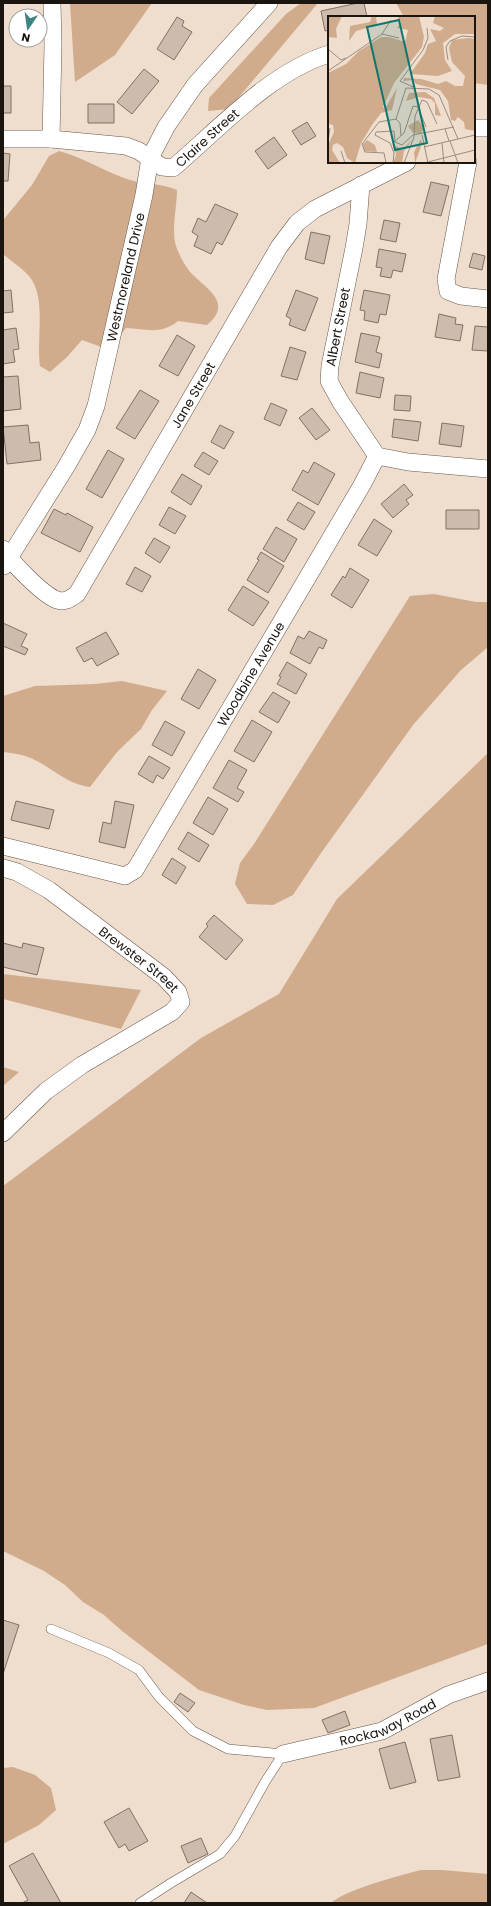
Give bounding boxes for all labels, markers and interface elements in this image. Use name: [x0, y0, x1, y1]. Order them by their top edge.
north arrow: [8, 8, 48, 48]
inset map: [328, 16, 475, 163]
text: N: [20, 29, 32, 46]
street label: Claire Street: [171, 104, 243, 171]
street label: Westmoreland Drive: [101, 211, 149, 344]
street label: Albert Street: [321, 286, 355, 368]
street label: Jane Street: [166, 358, 220, 432]
street label: Woodbine Avenue: [212, 618, 289, 730]
street label: Brewster Street: [95, 922, 184, 997]
street label: Rockaway Road: [337, 1694, 439, 1750]

